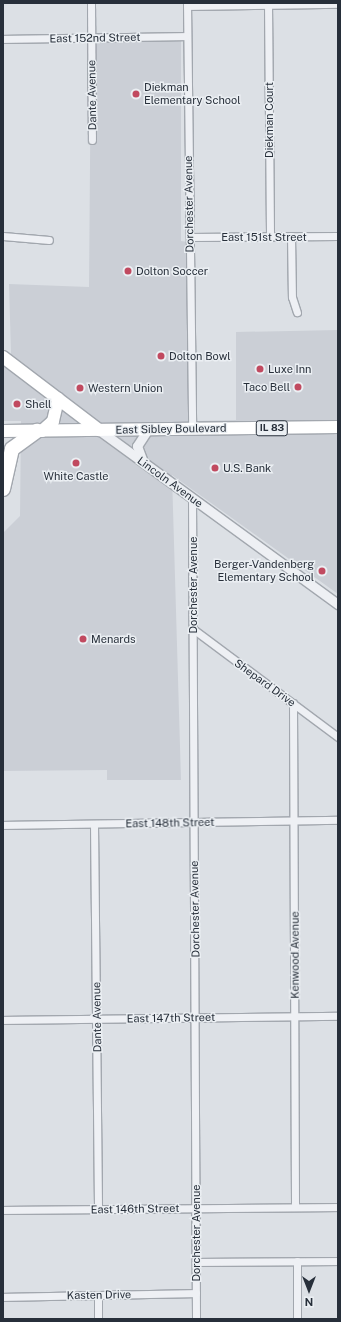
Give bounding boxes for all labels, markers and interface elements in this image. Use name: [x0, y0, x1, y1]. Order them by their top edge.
street label: East 152nd Street: [49, 31, 141, 45]
street label: Dante Avenue: [85, 60, 99, 130]
place label: Diekman Elementary School: [144, 81, 241, 107]
street label: Diekman Court: [262, 82, 276, 158]
marker: Diekman Elementary School: [131, 89, 141, 99]
street label: Dorchester Avenue: [182, 155, 196, 253]
street label: East 151st Street: [221, 230, 307, 244]
place label: Dolton Soccer: [136, 264, 208, 278]
marker: Dolton Soccer: [123, 266, 133, 276]
place label: Dolton Bowl: [169, 349, 231, 363]
marker: Dolton Bowl: [156, 351, 166, 361]
place label: Luxe Inn: [268, 362, 311, 376]
marker: Luxe Inn: [255, 364, 265, 374]
place label: Taco Bell: [243, 380, 290, 394]
place label: Western Union: [88, 381, 163, 395]
marker: Taco Bell: [293, 382, 303, 392]
marker: Western Union: [75, 383, 85, 393]
place label: Shell: [25, 397, 51, 411]
marker: Shell: [12, 399, 22, 409]
road number: IL 83: [255, 420, 289, 436]
street label: East Sibley Boulevard: [115, 421, 227, 437]
street label: Lincoln Avenue: [135, 454, 205, 510]
marker: White Castle: [71, 458, 81, 468]
place label: U.S. Bank: [223, 461, 271, 475]
marker: U.S. Bank: [210, 463, 220, 473]
place label: White Castle: [43, 469, 109, 483]
street label: Dorchester Avenue: [186, 536, 200, 634]
place label: Berger-Vandenberg Elementary School: [214, 558, 314, 584]
marker: Berger-Vandenberg Elementary School: [317, 566, 327, 576]
place label: Menards: [91, 632, 136, 646]
marker: Menards: [78, 634, 88, 644]
street label: Shepard Drive: [232, 656, 298, 710]
street label: East 148th Street: [125, 816, 215, 830]
street label: Dorchester Avenue: [188, 860, 202, 958]
street label: Kenwood Avenue: [288, 911, 302, 999]
street label: Dante Avenue: [90, 982, 104, 1052]
street label: East 147th Street: [127, 1011, 215, 1025]
street label: Dorchester Avenue: [189, 1184, 203, 1282]
street label: East 146th Street: [90, 1202, 180, 1216]
north arrow: [289, 1270, 329, 1310]
street label: Kasten Drive: [67, 1288, 131, 1302]
text: N: [305, 1296, 313, 1308]

